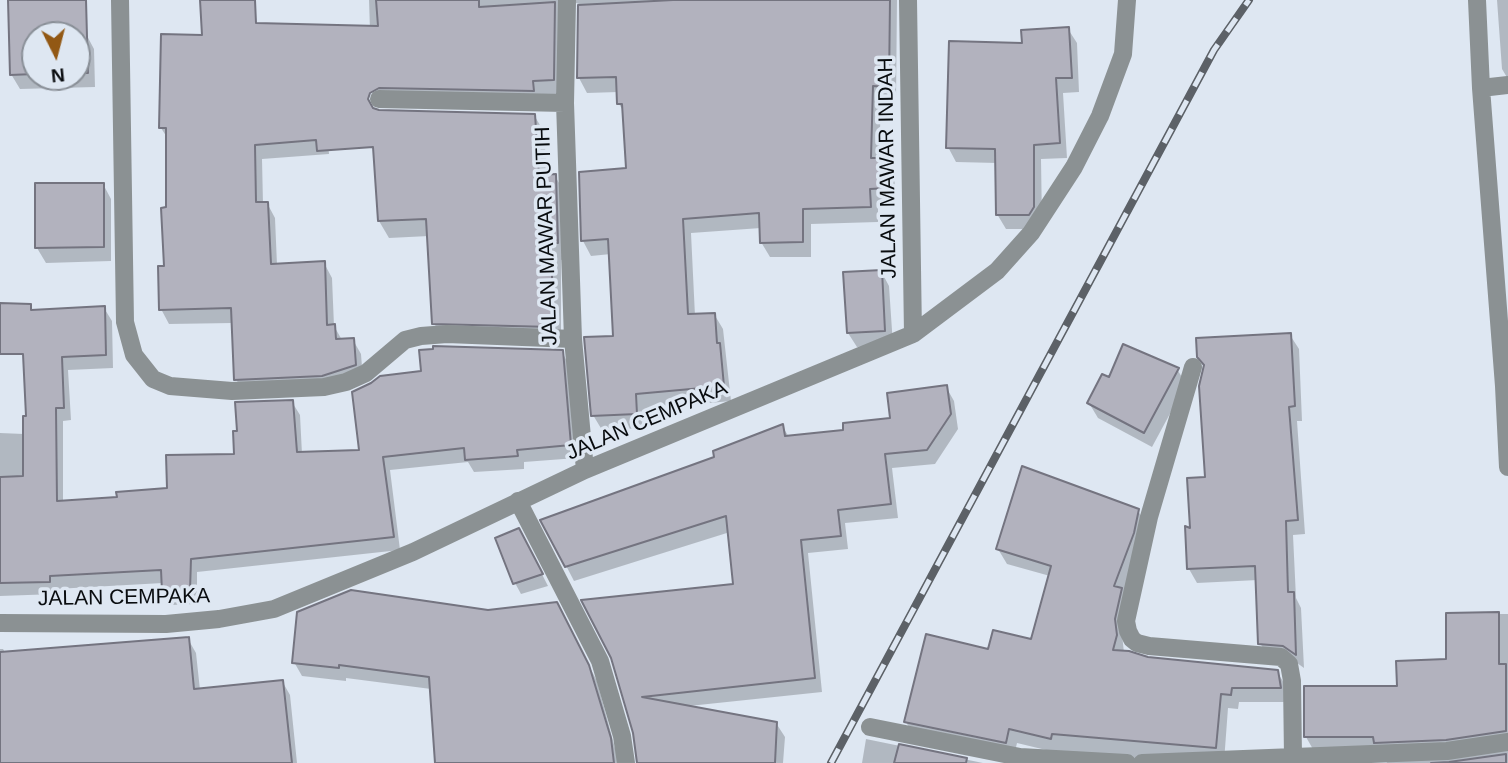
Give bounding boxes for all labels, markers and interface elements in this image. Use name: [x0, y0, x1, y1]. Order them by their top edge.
north arrow: [21, 21, 91, 91]
street label: JALAN MAWAR INDAH: [873, 57, 903, 279]
text: N: [50, 64, 66, 87]
street label: JALAN MAWAR PUTIH: [531, 126, 563, 346]
street label: JALAN CEMPAKA: [563, 376, 731, 466]
street label: JALAN CEMPAKA: [38, 584, 210, 612]

